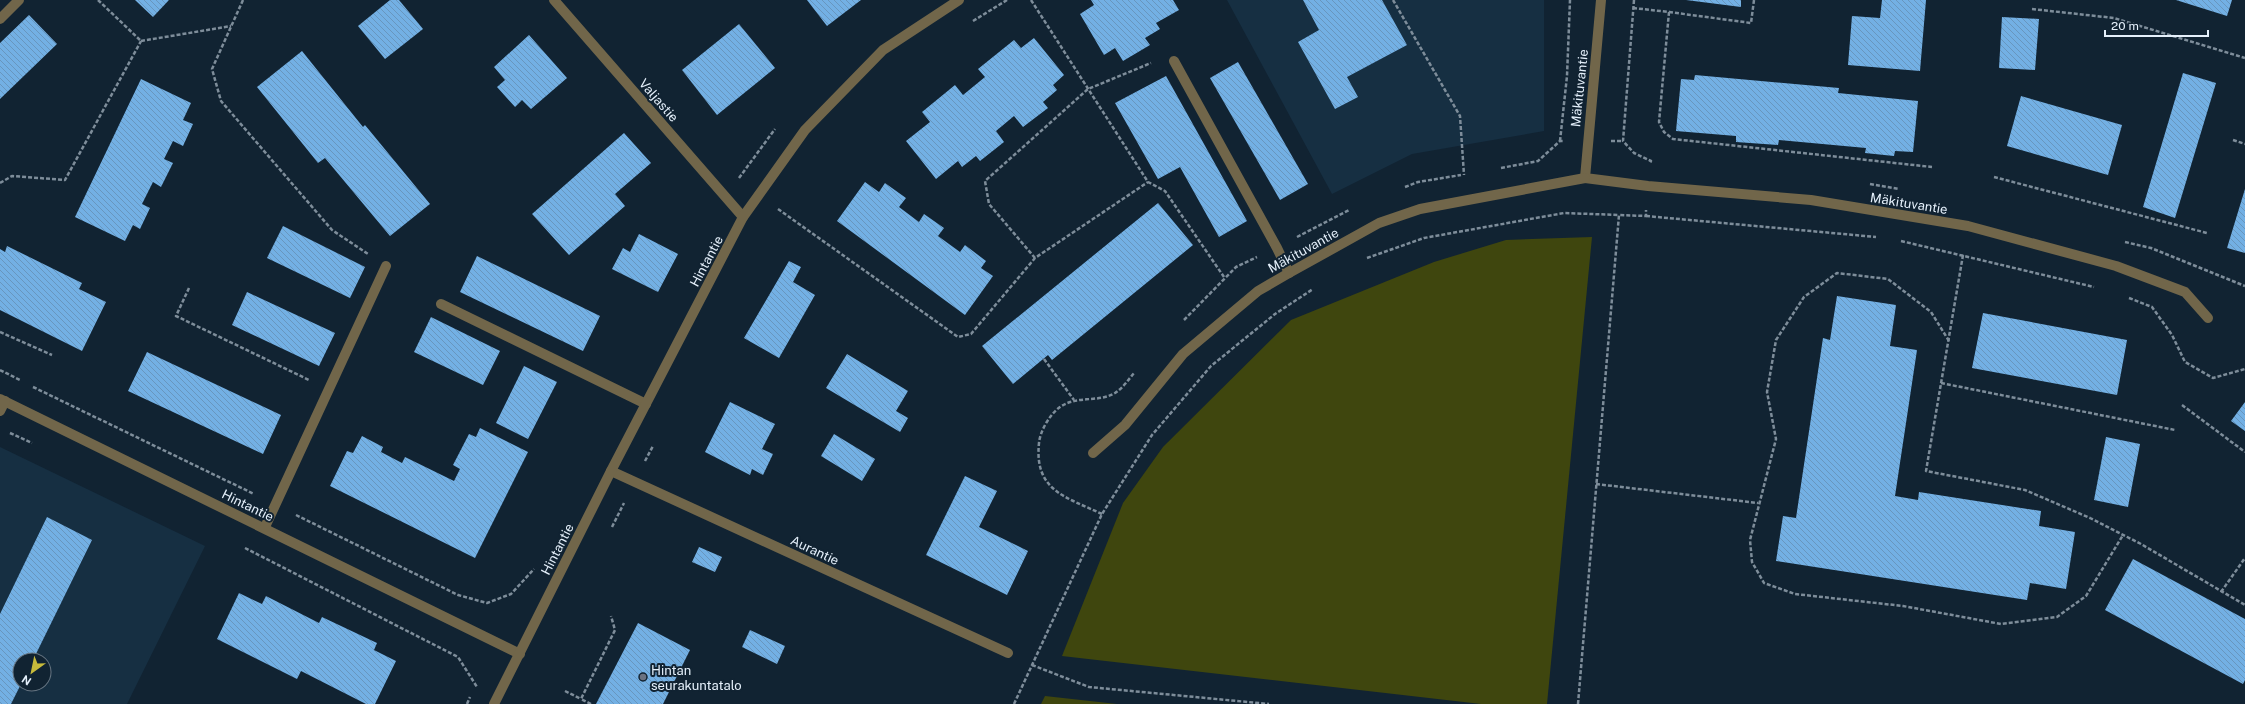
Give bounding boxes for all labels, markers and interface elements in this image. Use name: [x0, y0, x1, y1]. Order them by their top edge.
scale bar: [2105, 12, 2208, 38]
text: 20 m: [2111, 19, 2139, 33]
street label: Mäkituvantie: [1568, 48, 1591, 128]
street label: Valjastie: [636, 76, 681, 125]
street label: Mäkituvantie: [1869, 190, 1949, 217]
street label: Mäkituvantie: [1265, 225, 1341, 276]
street label: Hintantie: [687, 233, 726, 289]
street label: Hintantie: [220, 487, 276, 524]
street label: Hintantie: [538, 521, 577, 577]
street label: Aurantie: [788, 533, 841, 568]
north arrow: [12, 652, 52, 692]
place label: Hintan seurakuntatalo: [651, 663, 742, 693]
marker: Hintan seurakuntatalo: [638, 672, 648, 682]
text: N: [20, 673, 33, 688]

